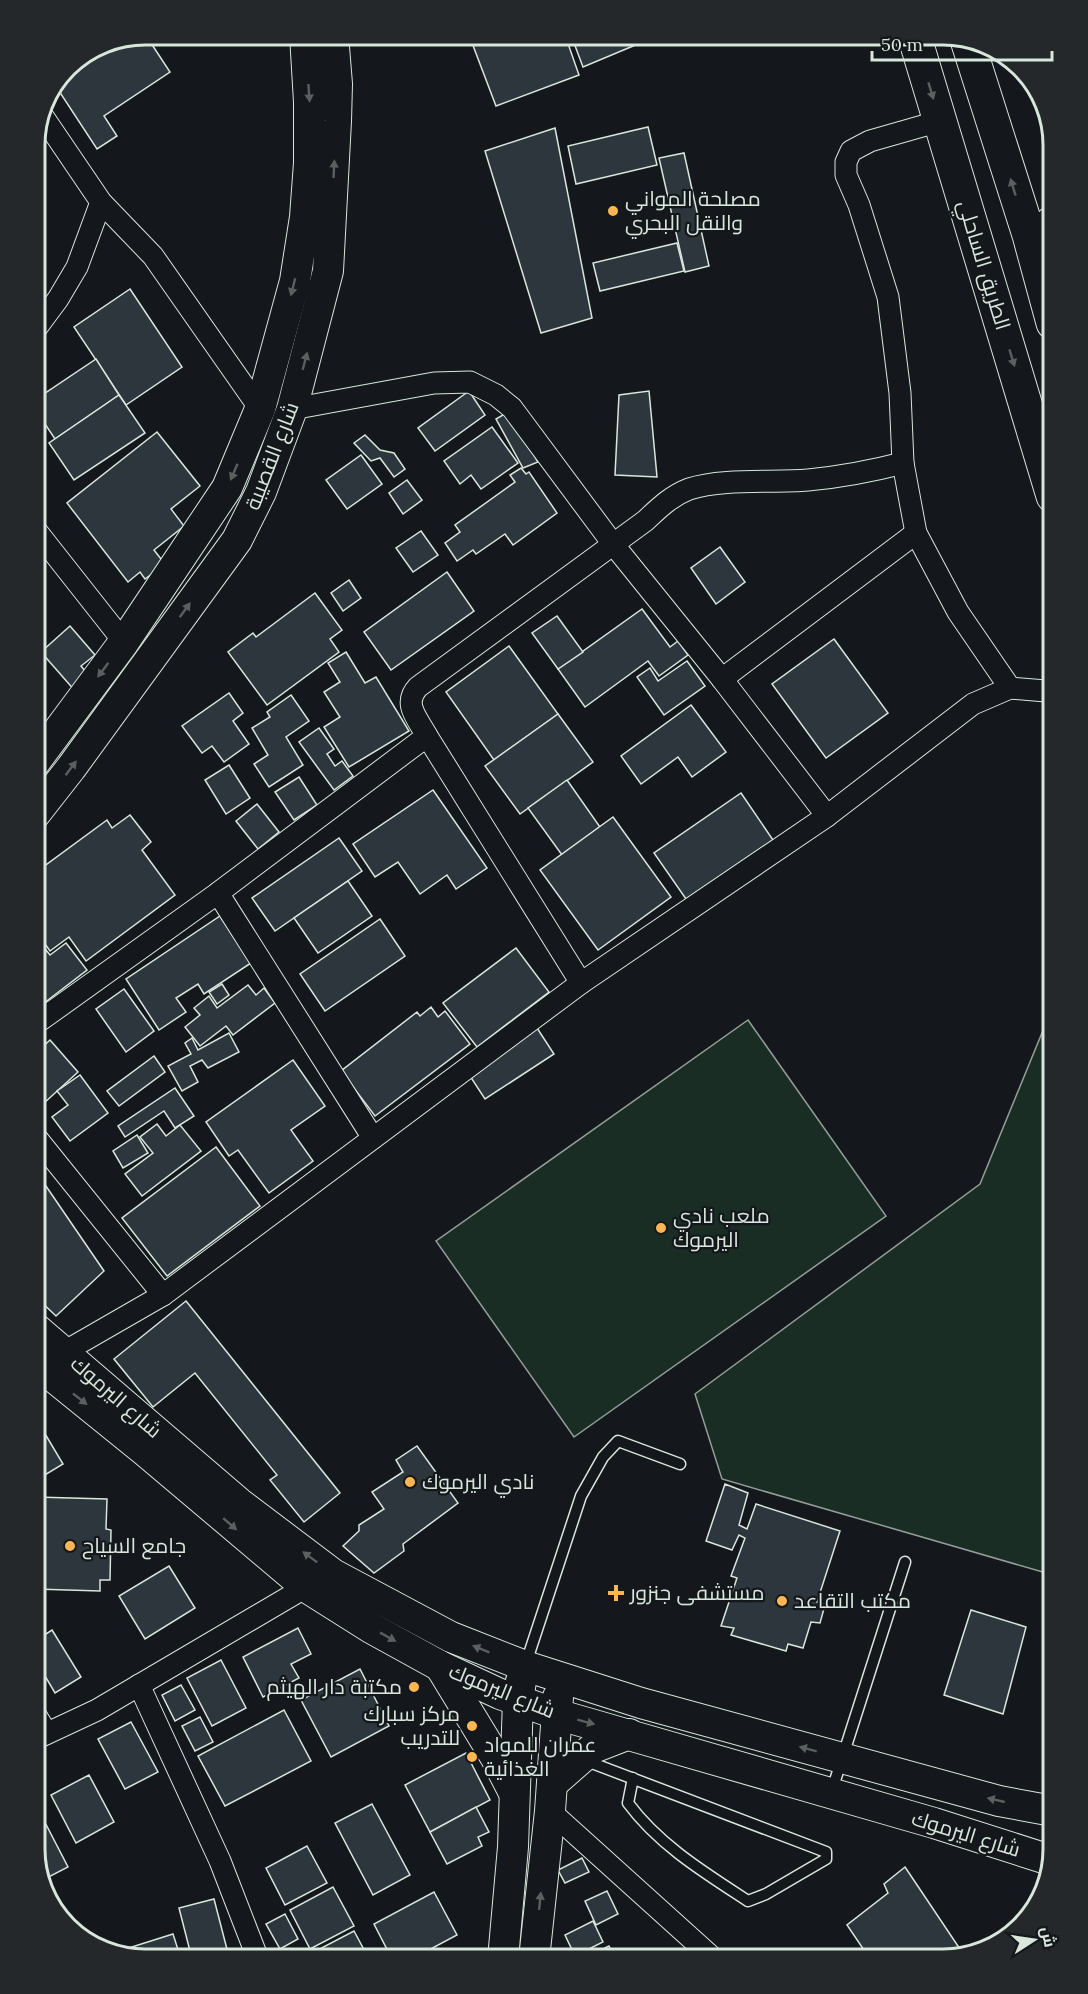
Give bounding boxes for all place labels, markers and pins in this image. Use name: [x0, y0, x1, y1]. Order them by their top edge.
place label: مصلحة المواني والنقل البحري: [625, 185, 761, 239]
marker: مصلحة المواني والنقل البحري: [606, 204, 620, 218]
place label: ملعب نادي اليرموك: [673, 1202, 770, 1253]
marker: ملعب نادي اليرموك: [654, 1221, 668, 1235]
place label: نادي اليرموك: [422, 1468, 534, 1498]
marker: نادي اليرموك: [403, 1475, 417, 1489]
place label: جامع السياح: [82, 1532, 186, 1560]
marker: جامع السياح: [63, 1539, 77, 1553]
place label: مستشفى جنزور: [629, 1579, 764, 1606]
marker: مستشفى جنزور: [607, 1584, 625, 1602]
place label: مكتب التقاعد: [794, 1587, 911, 1614]
marker: مكتب التقاعد: [775, 1594, 789, 1608]
place label: مكتبة دار الهيثم: [266, 1673, 402, 1701]
marker: مكتبة دار الهيثم: [407, 1680, 421, 1694]
place label: مركز سبارك للتدريب: [364, 1700, 460, 1751]
marker: مركز سبارك للتدريب: [465, 1719, 479, 1733]
place label: عمران للمواد الغذائية: [484, 1731, 596, 1782]
marker: عمران للمواد الغذائية: [465, 1750, 479, 1764]

